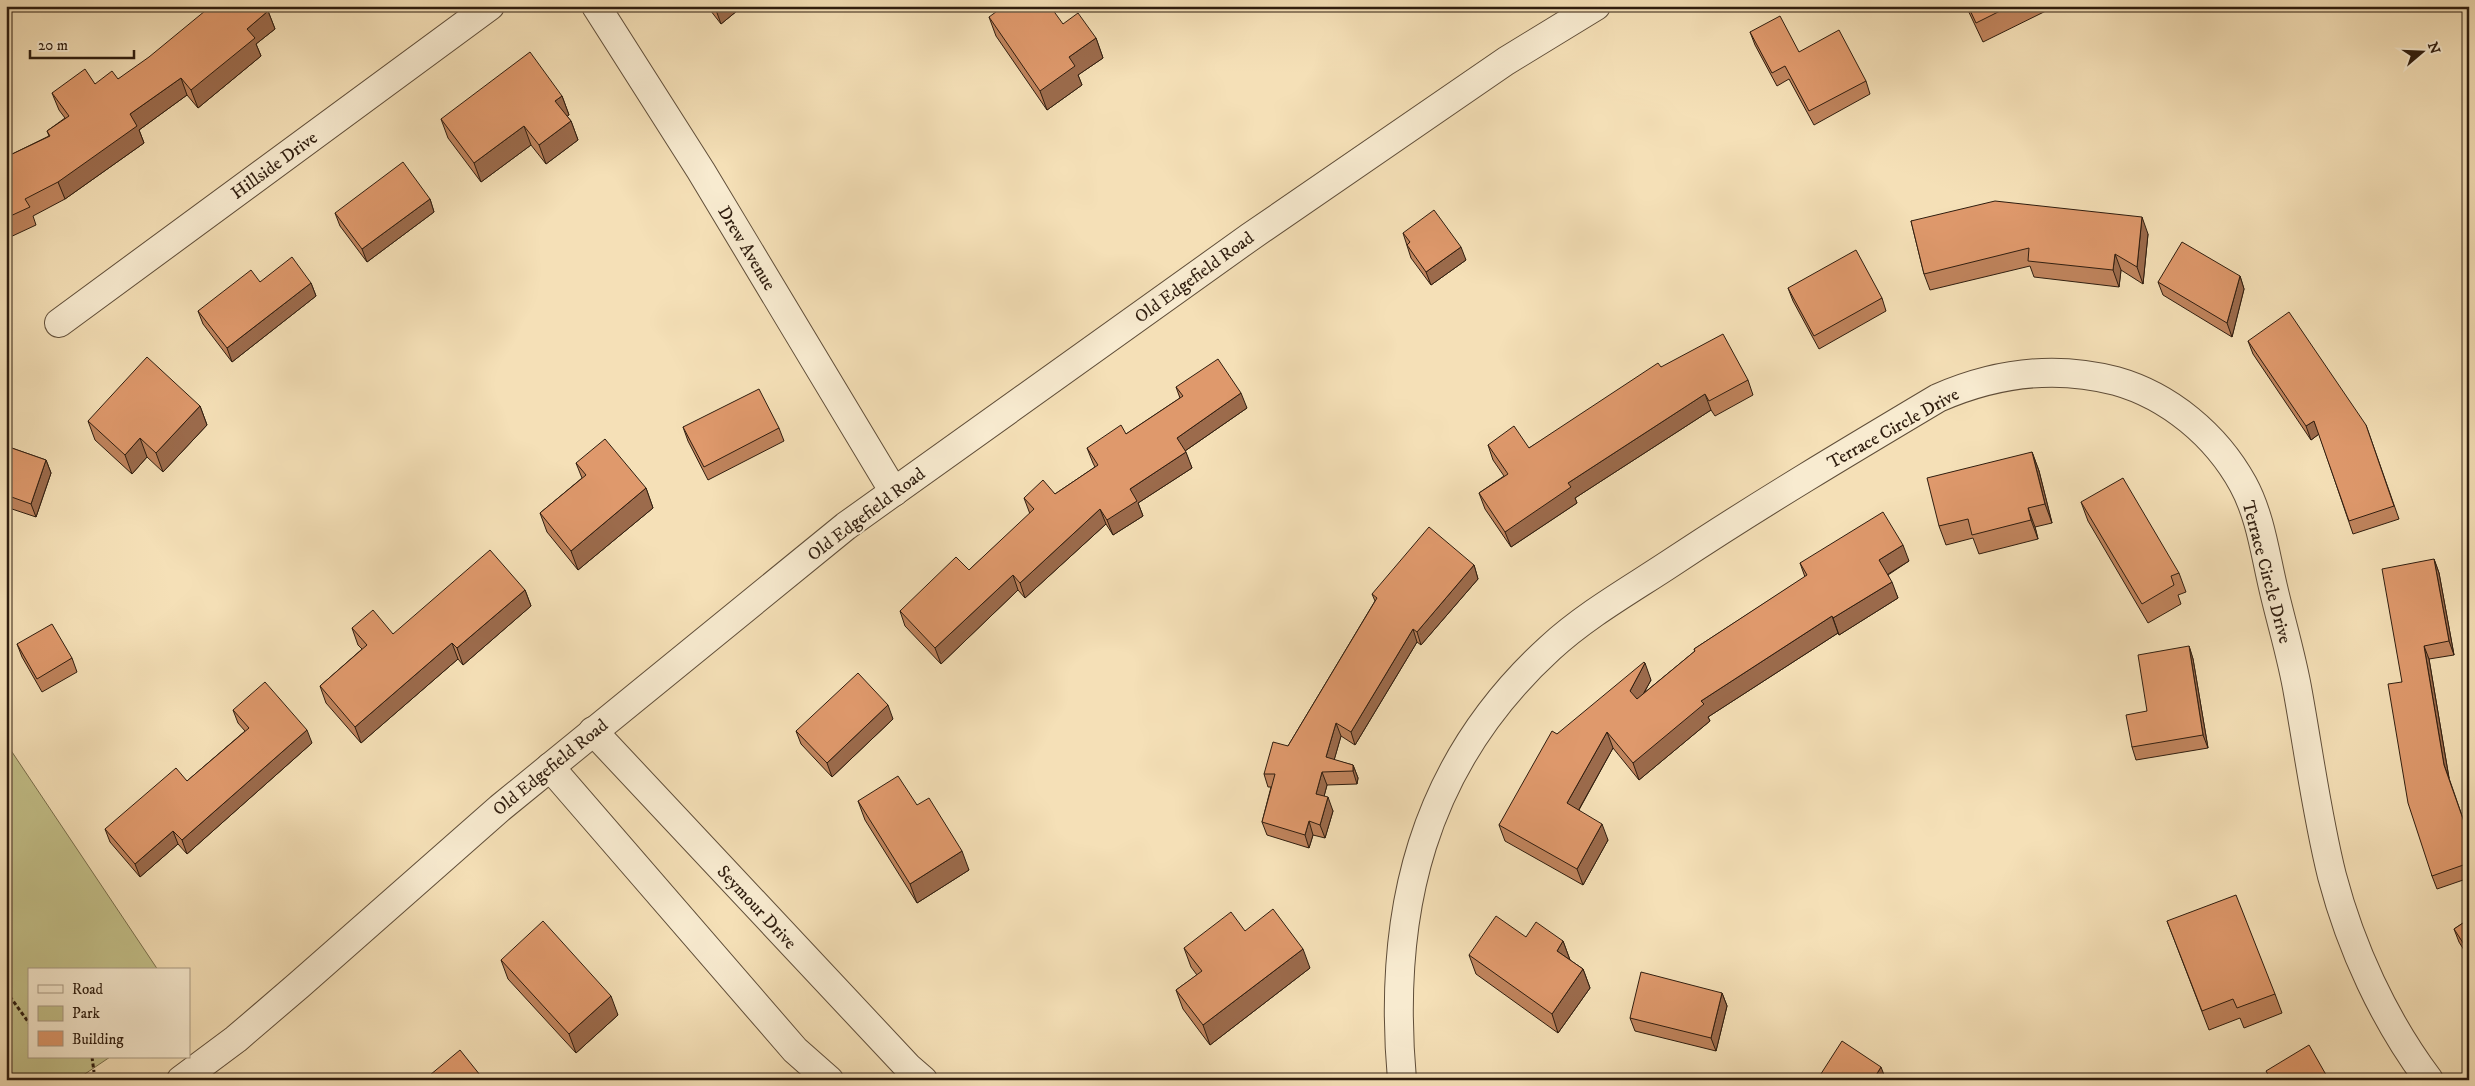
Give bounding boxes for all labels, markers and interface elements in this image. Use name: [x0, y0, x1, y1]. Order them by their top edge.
scale bar: [30, 28, 134, 60]
north arrow: [2398, 28, 2448, 78]
text: 20 m: [38, 36, 68, 55]
text: N: [2423, 40, 2444, 57]
street label: Hillside Drive: [227, 127, 322, 205]
street label: Drew Avenue: [712, 202, 780, 295]
street label: Old Edgefield Road: [1131, 227, 1258, 328]
street label: Terrace Circle Drive: [1824, 384, 1963, 474]
street label: Old Edgefield Road: [803, 463, 930, 566]
street label: Terrace Circle Drive: [2236, 498, 2296, 646]
street label: Old Edgefield Road: [489, 715, 613, 821]
street label: Seymour Drive: [712, 861, 801, 954]
legend: [28, 968, 190, 1058]
text: Road: [72, 980, 104, 999]
text: Park: [72, 1004, 101, 1023]
text: Building: [72, 1030, 124, 1049]

